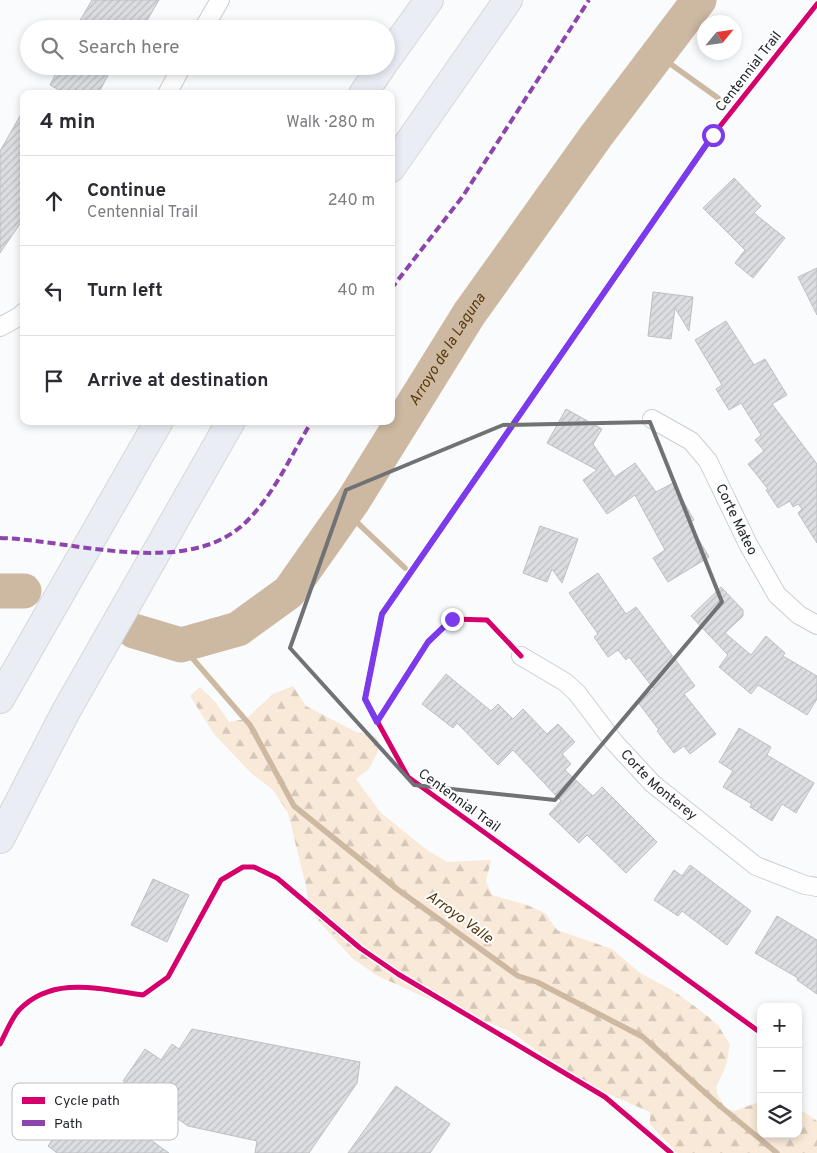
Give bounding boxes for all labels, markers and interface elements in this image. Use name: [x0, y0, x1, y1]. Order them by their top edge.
north arrow: [697, 15, 742, 60]
search box: [20, 20, 395, 75]
street label: Centennial Trail: [712, 28, 786, 116]
icon: search: [38, 34, 66, 62]
text: Search here: [78, 36, 180, 60]
text: 4 min: [40, 109, 96, 136]
text: Walk · 280 m: [286, 113, 375, 133]
route start: [702, 124, 725, 147]
text: Continue: [87, 179, 166, 203]
icon: ahead: [40, 187, 68, 215]
text: 240 m: [328, 191, 375, 211]
text: Centennial Trail: [87, 203, 198, 223]
icon: left: [40, 277, 68, 305]
text: Turn left: [87, 279, 163, 303]
text: 40 m: [337, 281, 375, 301]
water label: Arroyo de la Laguna: [405, 289, 490, 409]
icon: arrive: [40, 367, 68, 395]
text: Arrive at destination: [87, 369, 268, 393]
street label: Corte Mateo: [712, 481, 761, 558]
route end: [441, 608, 464, 631]
street label: Corte Monterey: [617, 746, 700, 824]
street label: Centennial Trail: [415, 766, 503, 836]
water label: Arroyo Valle: [422, 887, 496, 949]
map controls: [757, 1003, 802, 1138]
button: +: [757, 1003, 802, 1048]
button: −: [757, 1048, 802, 1093]
legend: [12, 1083, 178, 1140]
text: Cycle path: [54, 1093, 120, 1110]
button: layers: [757, 1093, 802, 1138]
text: Path: [54, 1116, 83, 1133]

